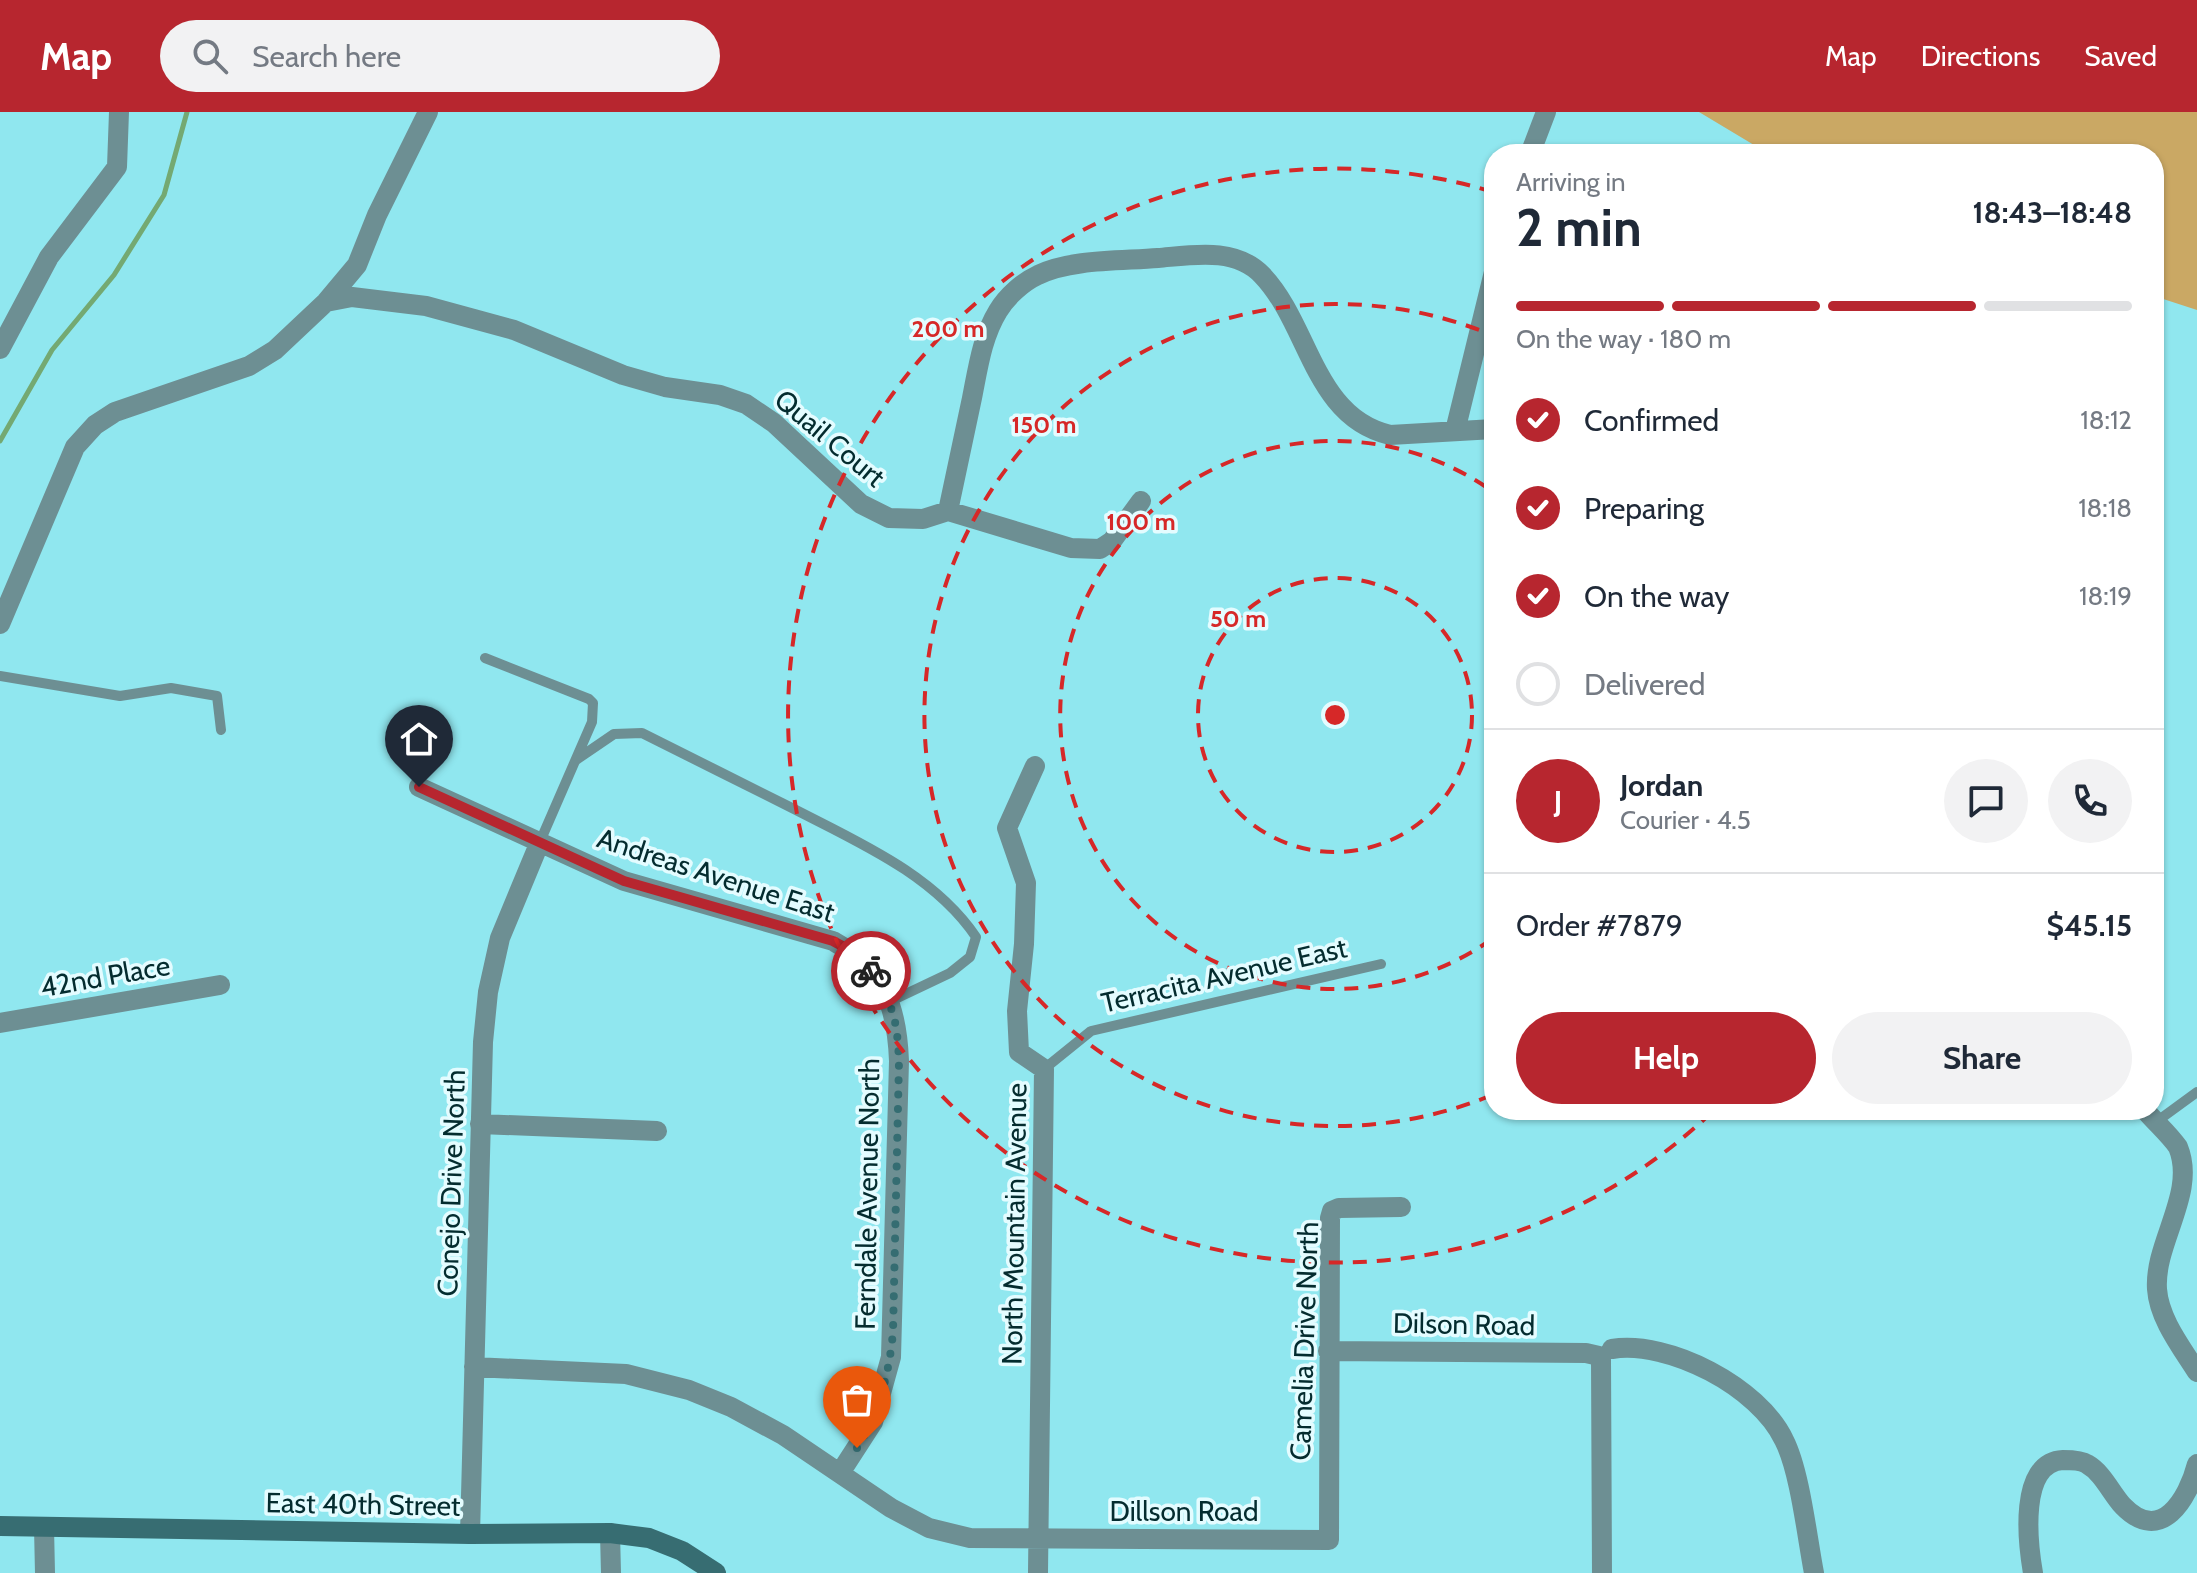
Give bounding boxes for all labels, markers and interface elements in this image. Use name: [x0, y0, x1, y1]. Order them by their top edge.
search box: [160, 20, 720, 92]
text: Map: [40, 33, 112, 80]
icon: search: [188, 34, 232, 78]
text: Search here: [252, 38, 401, 75]
text: Map: [1825, 39, 1877, 73]
text: Directions: [1921, 39, 2040, 73]
text: Saved: [2084, 39, 2157, 73]
text: Arriving in: [1516, 166, 1626, 198]
text: 18:43–18:48: [1973, 194, 2132, 231]
text: 2 min: [1516, 196, 1642, 259]
text: 200 m: [912, 314, 984, 343]
text: On the way · 180 m: [1516, 323, 1731, 355]
street label: Quail Court: [768, 382, 892, 494]
icon: check: [1516, 398, 1560, 442]
text: Confirmed: [1584, 402, 1719, 439]
text: 18:12: [2080, 404, 2132, 436]
text: 150 m: [1012, 410, 1076, 439]
icon: check: [1516, 486, 1560, 530]
text: Preparing: [1584, 490, 1704, 527]
text: 18:18: [2078, 492, 2132, 524]
text: 100 m: [1106, 507, 1176, 536]
icon: check: [1516, 574, 1560, 618]
text: On the way: [1584, 578, 1729, 615]
text: 18:19: [2079, 580, 2132, 612]
text: 50 m: [1210, 604, 1266, 633]
text: Delivered: [1584, 666, 1705, 703]
centre of rings: [1321, 701, 1349, 729]
pin: [385, 705, 453, 787]
icon: home: [397, 717, 441, 761]
button: chat: [1944, 759, 2028, 843]
button: phone: [2048, 759, 2132, 843]
text: Jordan: [1620, 767, 1703, 804]
text: J: [1554, 783, 1562, 820]
text: Courier · 4.5: [1620, 804, 1751, 836]
street label: Andreas Avenue East: [593, 821, 839, 929]
text: Order #7879: [1516, 907, 1683, 944]
text: $45.15: [2047, 907, 2132, 944]
street label: Terracita Avenue East: [1098, 930, 1350, 1020]
courier: [831, 931, 911, 1011]
street label: 42nd Place: [37, 948, 173, 1004]
icon: bike: [849, 949, 893, 993]
button: Help: [1516, 1012, 1816, 1104]
button: Share: [1832, 1012, 2132, 1104]
street label: Ferndale Avenue North: [848, 1058, 886, 1330]
street label: Conejo Drive North: [430, 1069, 472, 1297]
street label: North Mountain Avenue: [995, 1083, 1033, 1365]
street label: Camelia Drive North: [1283, 1221, 1325, 1461]
street label: Dilson Road: [1393, 1306, 1535, 1342]
pin: [823, 1366, 891, 1448]
icon: bag: [835, 1378, 879, 1422]
street label: East 40th Street: [265, 1485, 461, 1523]
street label: Dillson Road: [1110, 1494, 1259, 1528]

